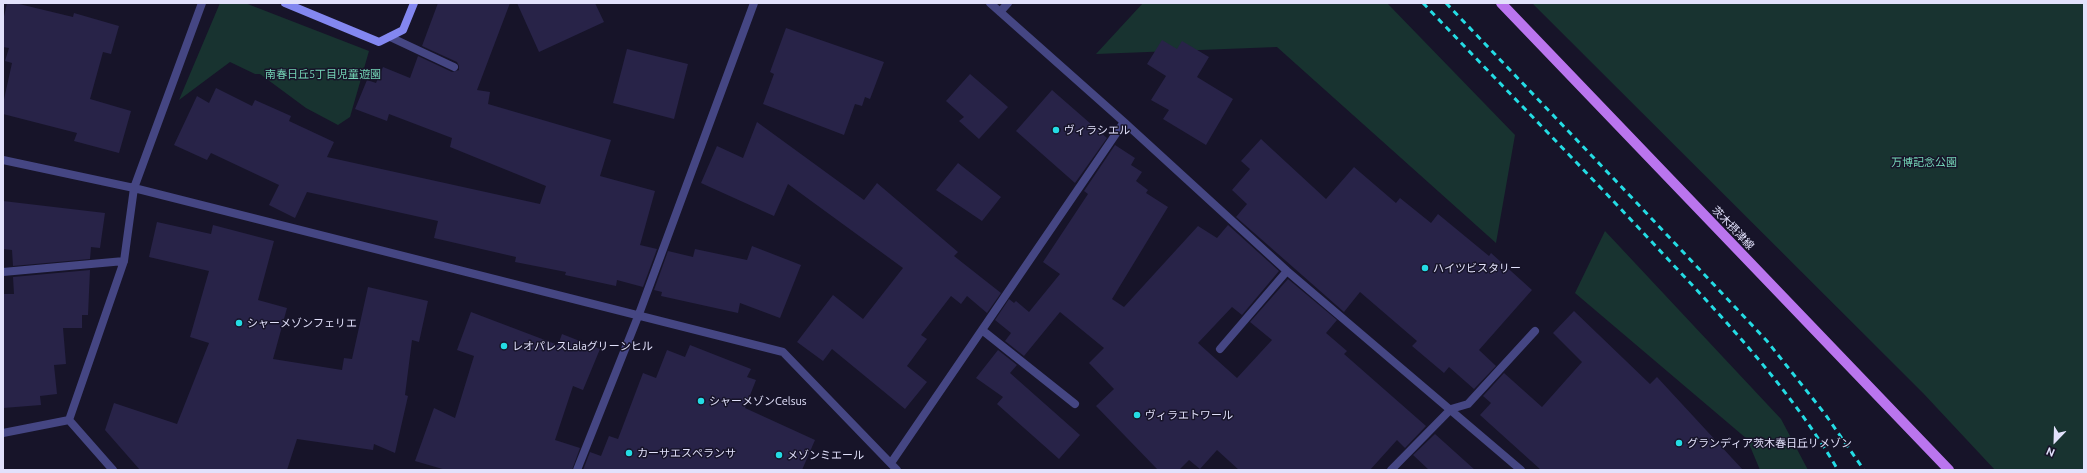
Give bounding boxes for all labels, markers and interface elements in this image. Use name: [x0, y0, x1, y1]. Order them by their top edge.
park label: 南春日丘5丁目児童遊園: [265, 67, 381, 81]
place label: ヴィラシエル: [1064, 123, 1130, 137]
marker: ヴィラシエル: [1051, 125, 1061, 135]
park label: 万博記念公園: [1891, 155, 1957, 169]
street label: 茨木摂津線: [1709, 204, 1757, 252]
place label: ハイツビスタリー: [1433, 261, 1521, 275]
marker: ハイツビスタリー: [1420, 263, 1430, 273]
place label: シャーメゾンフェリエ: [247, 316, 357, 330]
marker: シャーメゾンフェリエ: [234, 318, 244, 328]
place label: レオパレスLalaグリーンヒル: [512, 339, 653, 353]
marker: レオパレスLalaグリーンヒル: [499, 341, 509, 351]
place label: シャーメゾンCelsus: [709, 394, 807, 408]
marker: シャーメゾンCelsus: [696, 396, 706, 406]
place label: ヴィラエトワール: [1145, 408, 1233, 422]
marker: ヴィラエトワール: [1132, 410, 1142, 420]
north arrow: [2035, 421, 2075, 461]
place label: グランディア茨木春日丘リメゾン: [1687, 436, 1852, 450]
marker: グランディア茨木春日丘リメゾン: [1674, 438, 1684, 448]
text: N: [2044, 445, 2056, 459]
place label: カーサエスペランサ: [637, 446, 736, 460]
marker: カーサエスペランサ: [624, 448, 634, 458]
place label: メゾンミエール: [787, 448, 864, 462]
marker: メゾンミエール: [774, 450, 784, 460]

